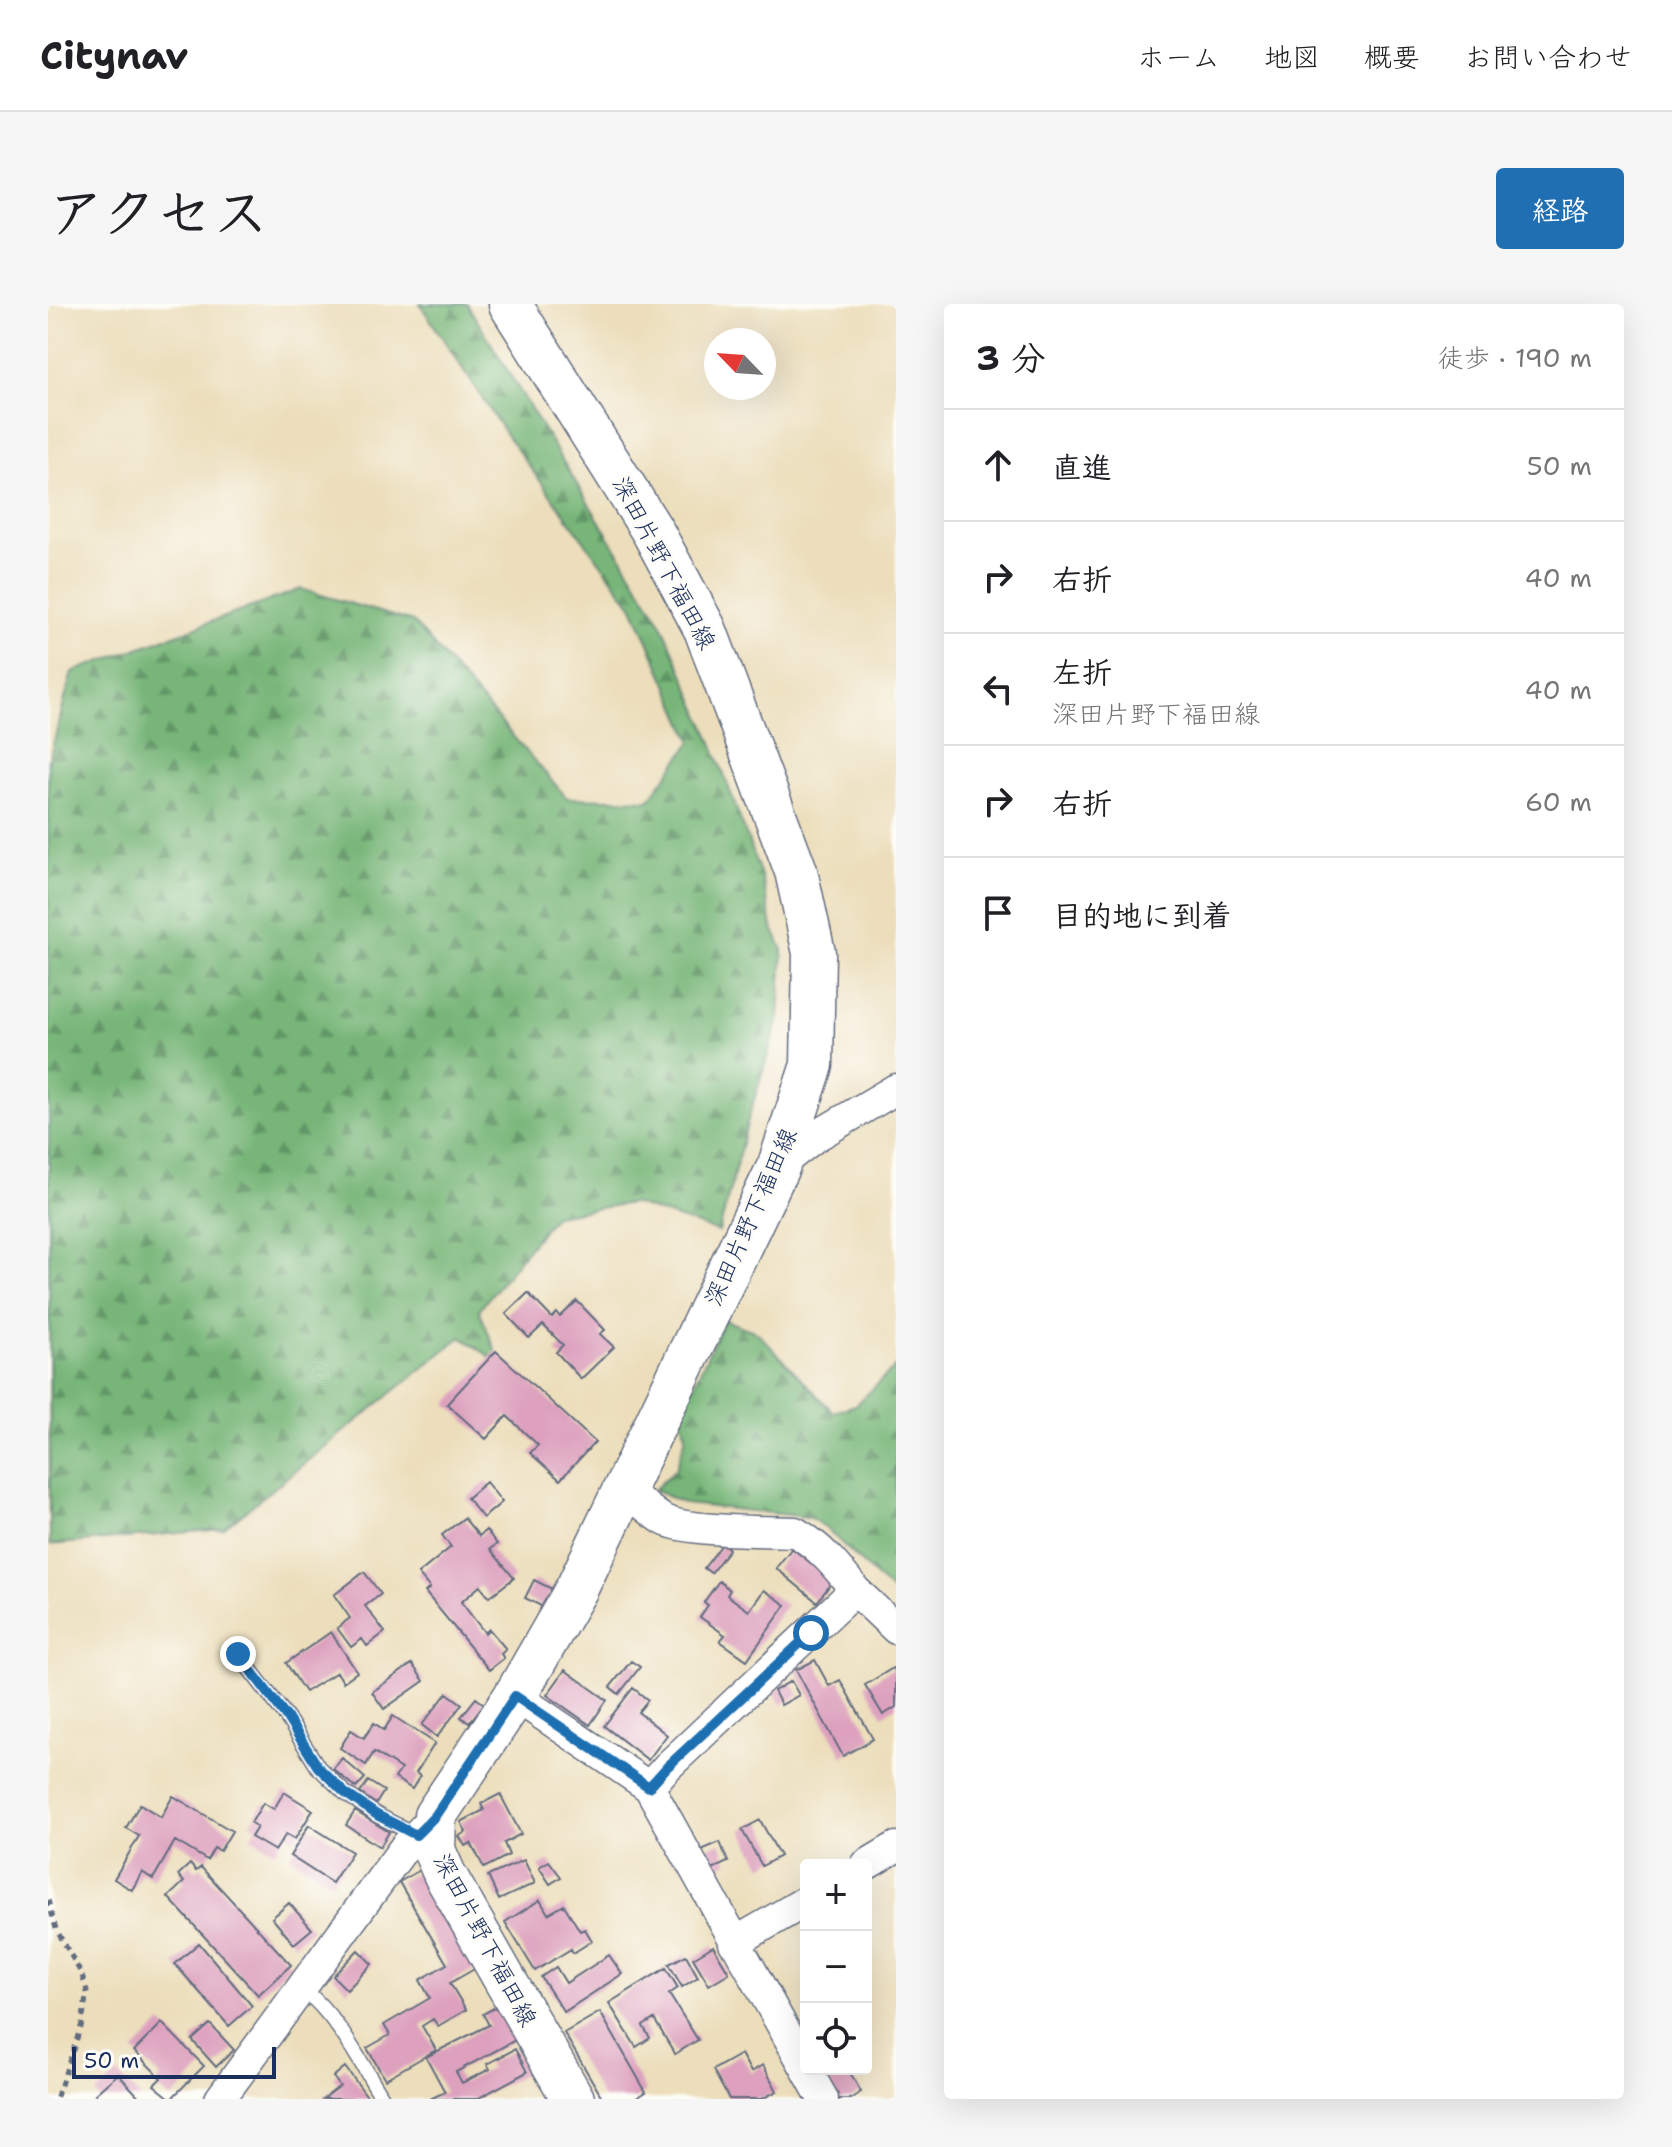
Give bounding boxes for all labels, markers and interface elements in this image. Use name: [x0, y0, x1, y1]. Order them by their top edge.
text: Citynav: [40, 30, 188, 81]
text: ホーム: [1137, 38, 1220, 76]
text: 地図: [1264, 38, 1320, 76]
text: 概要: [1364, 38, 1420, 76]
text: お問い合わせ: [1464, 38, 1632, 76]
button: 経路: [1496, 168, 1624, 249]
text: アクセス: [48, 175, 269, 250]
north arrow: [704, 328, 776, 400]
text: 3 分: [976, 335, 1046, 381]
text: 徒歩 · 190 m: [1438, 340, 1592, 375]
icon: ahead: [976, 443, 1020, 487]
text: 直進: [1052, 447, 1112, 488]
text: 50 m: [1527, 448, 1592, 483]
street label: 深田片野下福田線: [605, 471, 723, 655]
icon: right: [976, 555, 1020, 599]
text: 右折: [1052, 559, 1112, 600]
text: 40 m: [1525, 560, 1592, 595]
text: 左折: [1052, 652, 1112, 693]
icon: left: [976, 667, 1020, 711]
text: 40 m: [1525, 672, 1592, 707]
text: 深田片野下福田線: [1052, 696, 1260, 731]
icon: right: [976, 779, 1020, 823]
text: 右折: [1052, 783, 1112, 824]
text: 60 m: [1525, 784, 1592, 819]
icon: arrive: [976, 891, 1020, 935]
text: 目的地に到着: [1052, 895, 1232, 936]
street label: 深田片野下福田線: [697, 1123, 805, 1311]
route start: [793, 1615, 829, 1651]
route end: [220, 1636, 256, 1672]
street label: 深田片野下福田線: [426, 1848, 544, 2032]
map controls: [800, 1859, 872, 2075]
button: +: [800, 1859, 872, 1931]
button: −: [800, 1931, 872, 2003]
button: locate: [800, 2003, 872, 2075]
scale bar: [72, 2043, 276, 2079]
text: 50 m: [84, 2046, 139, 2075]

